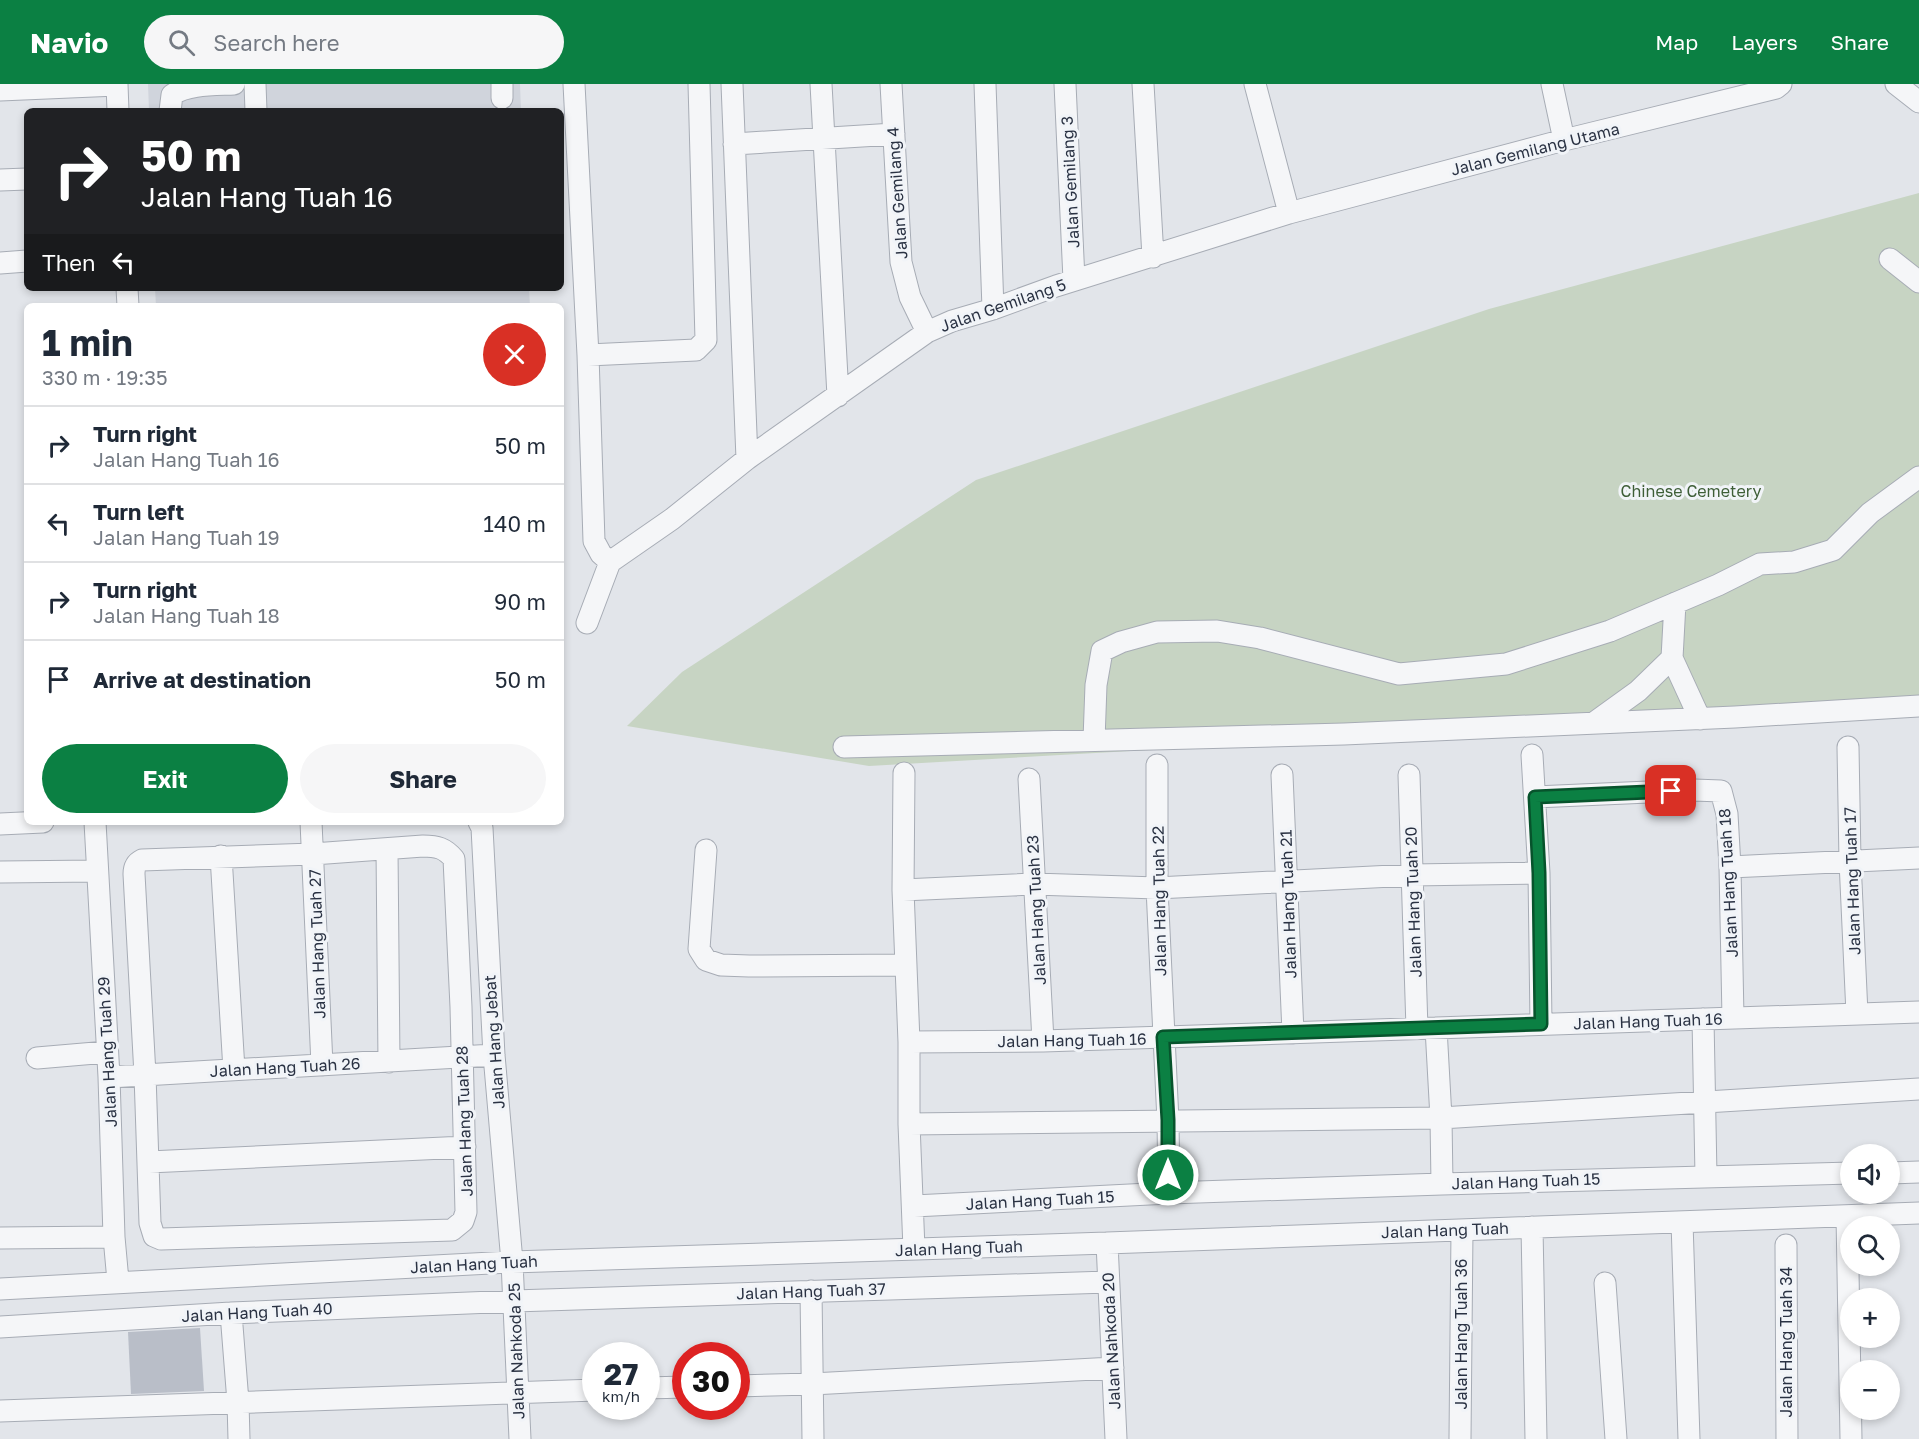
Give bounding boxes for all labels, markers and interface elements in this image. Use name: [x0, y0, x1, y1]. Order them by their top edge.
search box: [144, 15, 564, 69]
text: Navio: [30, 26, 108, 59]
icon: search: [165, 26, 198, 59]
text: Search here: [213, 29, 339, 56]
text: Map: [1655, 29, 1698, 55]
text: Layers: [1731, 29, 1798, 55]
text: Share: [1831, 29, 1889, 55]
street label: Jalan Gemilang 3: [1057, 115, 1083, 249]
street label: Jalan Gemilang Utama: [1449, 118, 1621, 180]
street label: Jalan Gemilang 4: [882, 126, 912, 260]
text: 50 m: [141, 130, 241, 180]
icon: right: [42, 132, 120, 210]
text: Jalan Hang Tuah 16: [141, 181, 393, 213]
icon: left: [107, 246, 140, 279]
text: Then: [42, 249, 95, 276]
street label: Jalan Gemilang 5: [937, 274, 1069, 336]
text: 1 min: [42, 321, 133, 364]
button: close: [483, 323, 546, 386]
text: 330 m · 19:35: [42, 365, 168, 389]
text: Turn right: [93, 420, 197, 447]
icon: right: [42, 429, 75, 462]
text: 50 m: [495, 432, 546, 459]
text: Jalan Hang Tuah 16: [93, 447, 280, 471]
park label: Chinese Cemetery: [1621, 481, 1761, 501]
text: Turn left: [93, 498, 184, 525]
icon: left: [42, 507, 75, 540]
text: 140 m: [483, 510, 546, 537]
text: Jalan Hang Tuah 19: [93, 525, 280, 549]
text: Turn right: [93, 576, 197, 603]
icon: right: [42, 585, 75, 618]
text: 90 m: [494, 588, 546, 615]
text: Jalan Hang Tuah 18: [93, 603, 280, 627]
icon: arrive: [42, 663, 75, 696]
text: Arrive at destination: [93, 666, 311, 693]
text: 50 m: [495, 666, 546, 693]
button: Exit: [42, 744, 288, 813]
button: Share: [300, 744, 546, 813]
pin: [1645, 765, 1696, 816]
icon: arrive: [1654, 774, 1687, 807]
street label: Jalan Hang Tuah 17: [1839, 807, 1865, 955]
street label: Jalan Hang Tuah 18: [1714, 808, 1742, 958]
street label: Jalan Hang Tuah 22: [1148, 826, 1170, 976]
street label: Jalan Hang Tuah 20: [1400, 826, 1426, 978]
street label: Jalan Hang Tuah 21: [1275, 829, 1301, 979]
street label: Jalan Hang Tuah 23: [1022, 834, 1050, 986]
street label: Jalan Hang Tuah 27: [304, 869, 330, 1019]
street label: Jalan Hang Jebat: [479, 974, 509, 1110]
street label: Jalan Hang Tuah 29: [93, 976, 121, 1128]
street label: Jalan Hang Tuah 16: [1573, 1008, 1723, 1034]
street label: Jalan Hang Tuah 16: [997, 1029, 1147, 1051]
street label: Jalan Hang Tuah 28: [451, 1045, 477, 1197]
street label: Jalan Hang Tuah 26: [209, 1053, 361, 1081]
position arrow: [1136, 1143, 1200, 1207]
map controls: [1840, 1144, 1900, 1420]
button: sound: [1840, 1144, 1900, 1204]
street label: Jalan Hang Tuah 15: [1451, 1168, 1601, 1194]
street label: Jalan Hang Tuah 15: [965, 1186, 1115, 1214]
button: search: [1840, 1216, 1900, 1276]
street label: Jalan Hang Tuah: [1381, 1218, 1509, 1242]
street label: Jalan Hang Tuah: [895, 1236, 1023, 1260]
street label: Jalan Hang Tuah: [410, 1251, 538, 1277]
street label: Jalan Hang Tuah 36: [1451, 1259, 1471, 1409]
street label: Jalan Hang Tuah 34: [1776, 1267, 1796, 1417]
street label: Jalan Nahkoda 20: [1097, 1272, 1125, 1410]
street label: Jalan Hang Tuah 37: [736, 1278, 886, 1304]
street label: Jalan Nahkoda 25: [504, 1282, 528, 1420]
button: +: [1840, 1288, 1900, 1348]
street label: Jalan Hang Tuah 40: [181, 1298, 333, 1326]
speed limit sign: 30: [672, 1342, 750, 1420]
text: 27: [604, 1356, 638, 1392]
button: −: [1840, 1360, 1900, 1420]
text: km/h: [602, 1387, 640, 1405]

